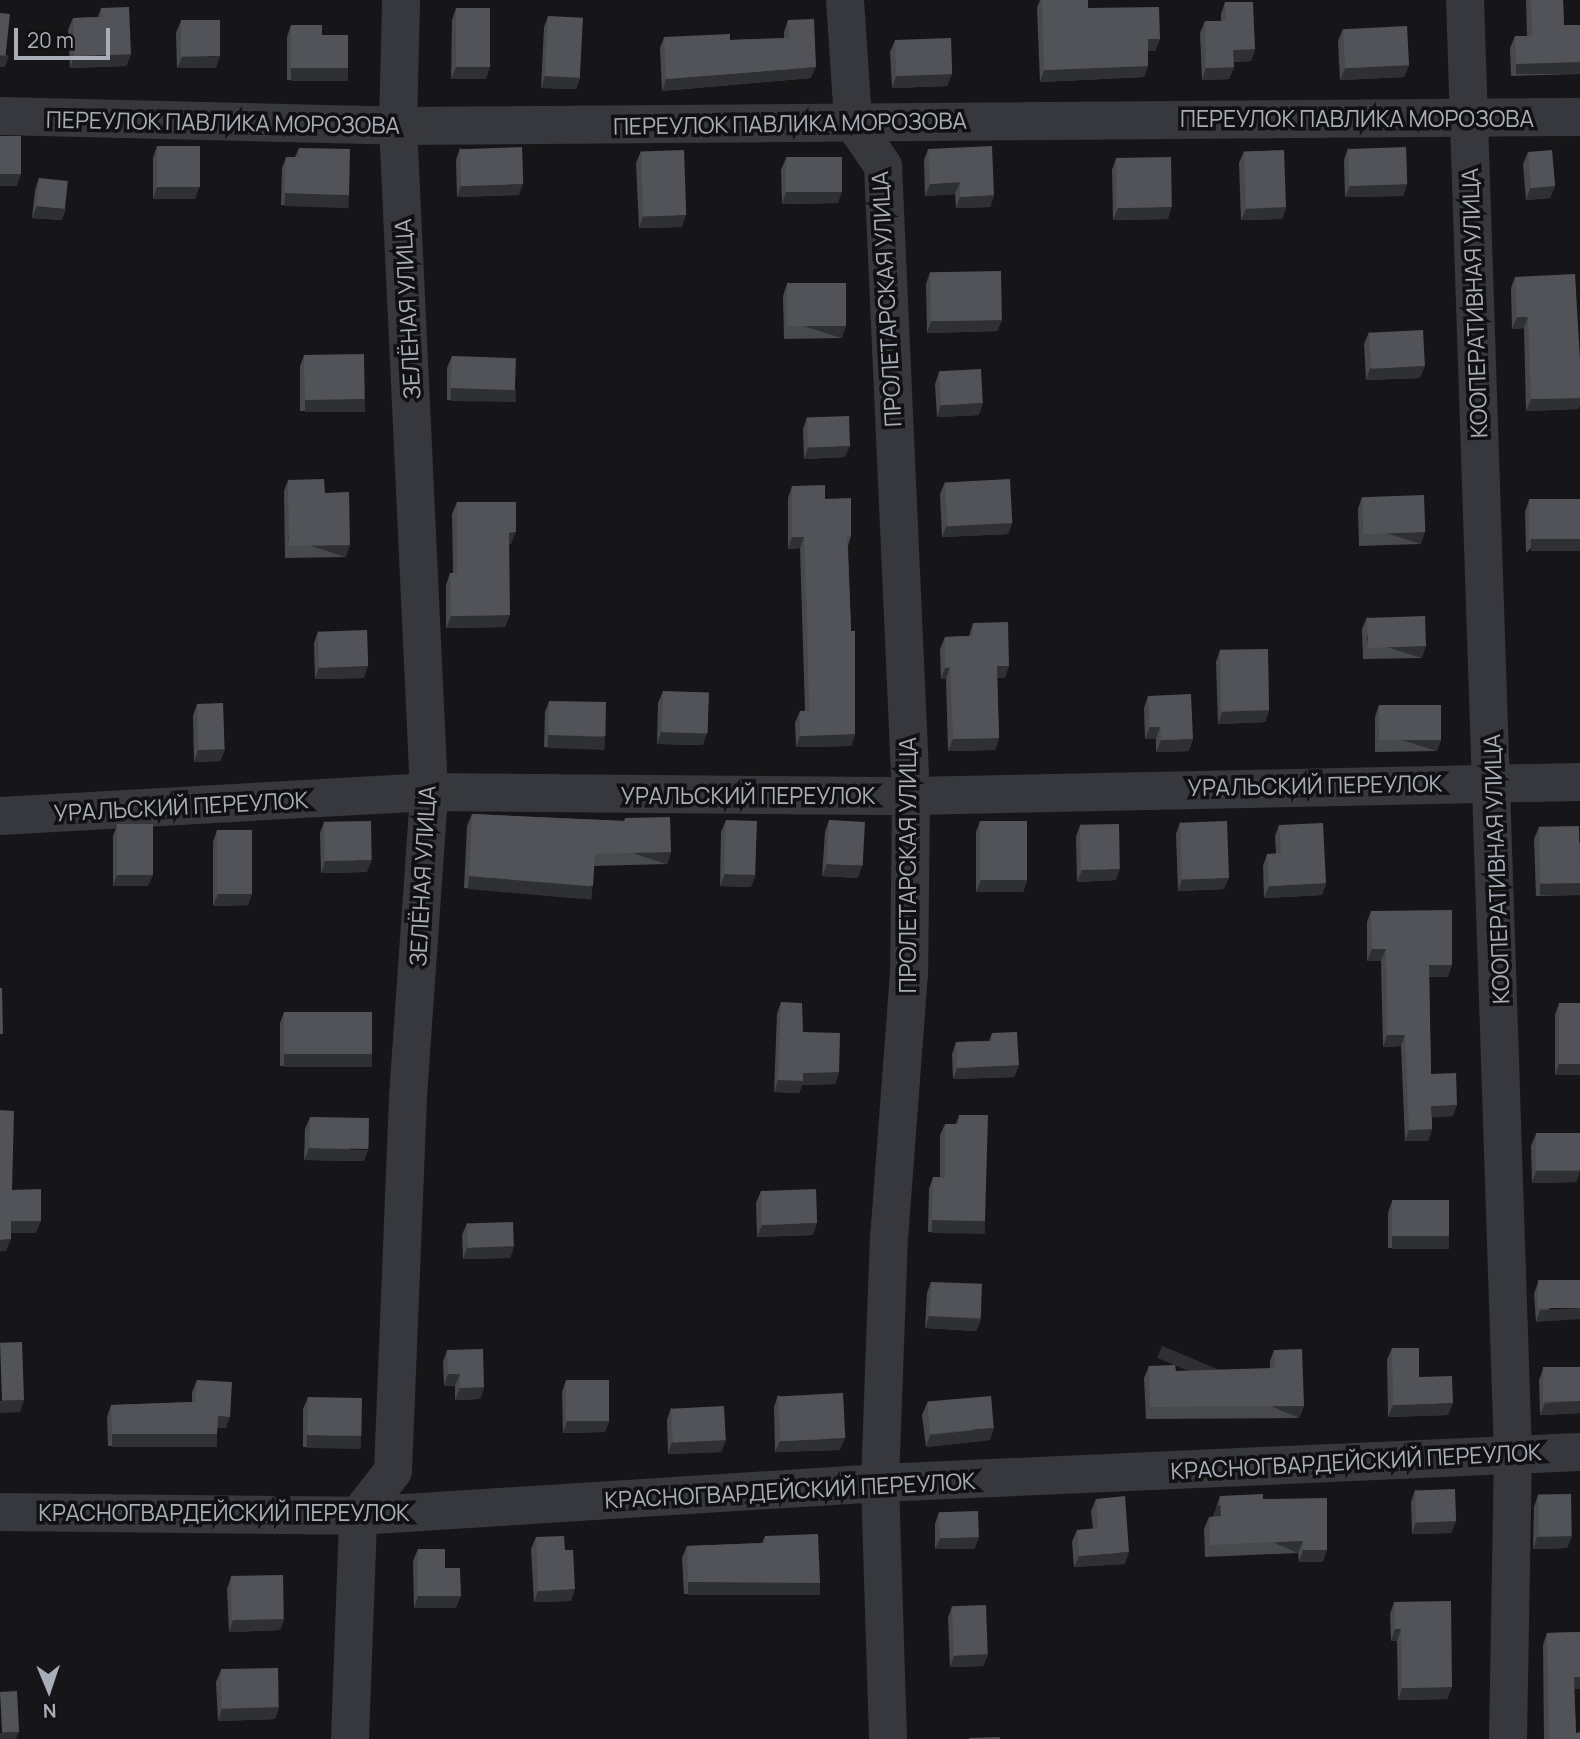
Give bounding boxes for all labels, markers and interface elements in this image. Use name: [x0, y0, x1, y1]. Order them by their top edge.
scale bar: [18, 14, 114, 58]
text: 20 m: [27, 26, 74, 54]
street label: ПЕРЕУЛОК ПАВЛИКА МОРОЗОВА: [1180, 104, 1534, 132]
street label: ПЕРЕУЛОК ПАВЛИКА МОРОЗОВА: [46, 105, 400, 139]
street label: ПЕРЕУЛОК ПАВЛИКА МОРОЗОВА: [613, 106, 967, 140]
street label: КООПЕРАТИВНАЯ УЛИЦА: [1455, 167, 1493, 439]
street label: ПРОЛЕТАРСКАЯ УЛИЦА: [866, 170, 906, 428]
street label: ЗЕЛЁНАЯ УЛИЦА: [388, 218, 426, 400]
street label: КООПЕРАТИВНАЯ УЛИЦА: [1477, 733, 1515, 1005]
street label: ПРОЛЕТАРСКАЯ УЛИЦА: [893, 737, 921, 993]
street label: УРАЛЬСКИЙ ПЕРЕУЛОК: [1187, 769, 1443, 801]
street label: УРАЛЬСКИЙ ПЕРЕУЛОК: [621, 781, 875, 809]
street label: ЗЕЛЁНАЯ УЛИЦА: [403, 785, 441, 967]
street label: УРАЛЬСКИЙ ПЕРЕУЛОК: [53, 786, 309, 826]
street label: КРАСНОГВАРДЕЙСКИЙ ПЕРЕУЛОК: [1170, 1437, 1542, 1485]
street label: КРАСНОГВАРДЕЙСКИЙ ПЕРЕУЛОК: [604, 1466, 976, 1514]
street label: КРАСНОГВАРДЕЙСКИЙ ПЕРЕУЛОК: [38, 1498, 410, 1526]
north arrow: [14, 1655, 84, 1725]
text: N: [42, 1698, 57, 1724]

